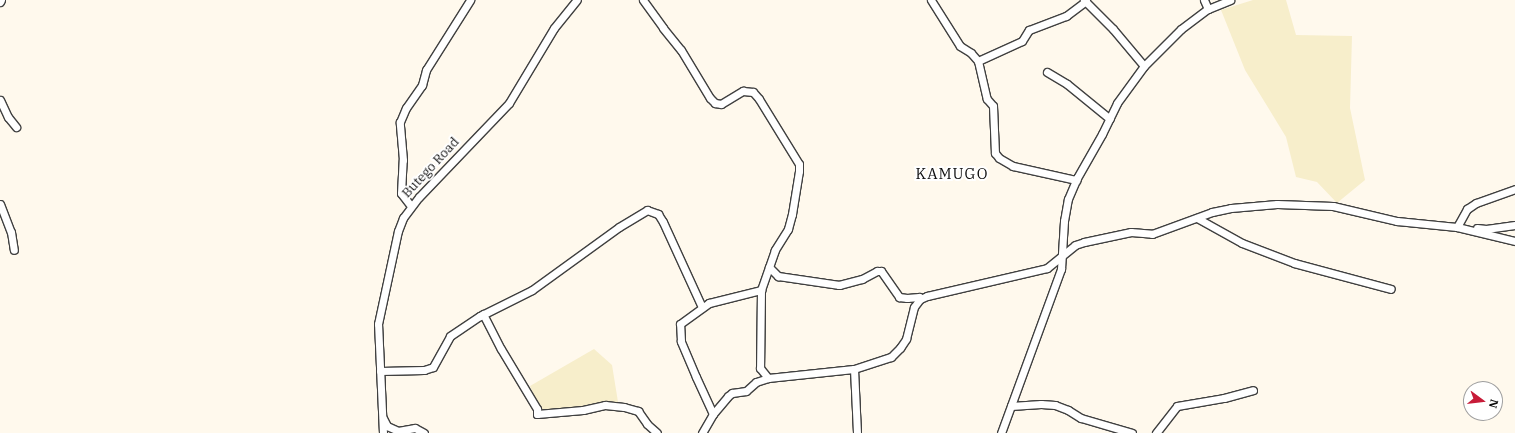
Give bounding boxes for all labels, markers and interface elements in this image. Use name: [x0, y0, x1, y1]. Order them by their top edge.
street label: Butego Road: [399, 135, 463, 201]
district label: KAMUGO: [916, 165, 988, 183]
north arrow: [1463, 381, 1503, 421]
text: N: [1486, 398, 1502, 410]

